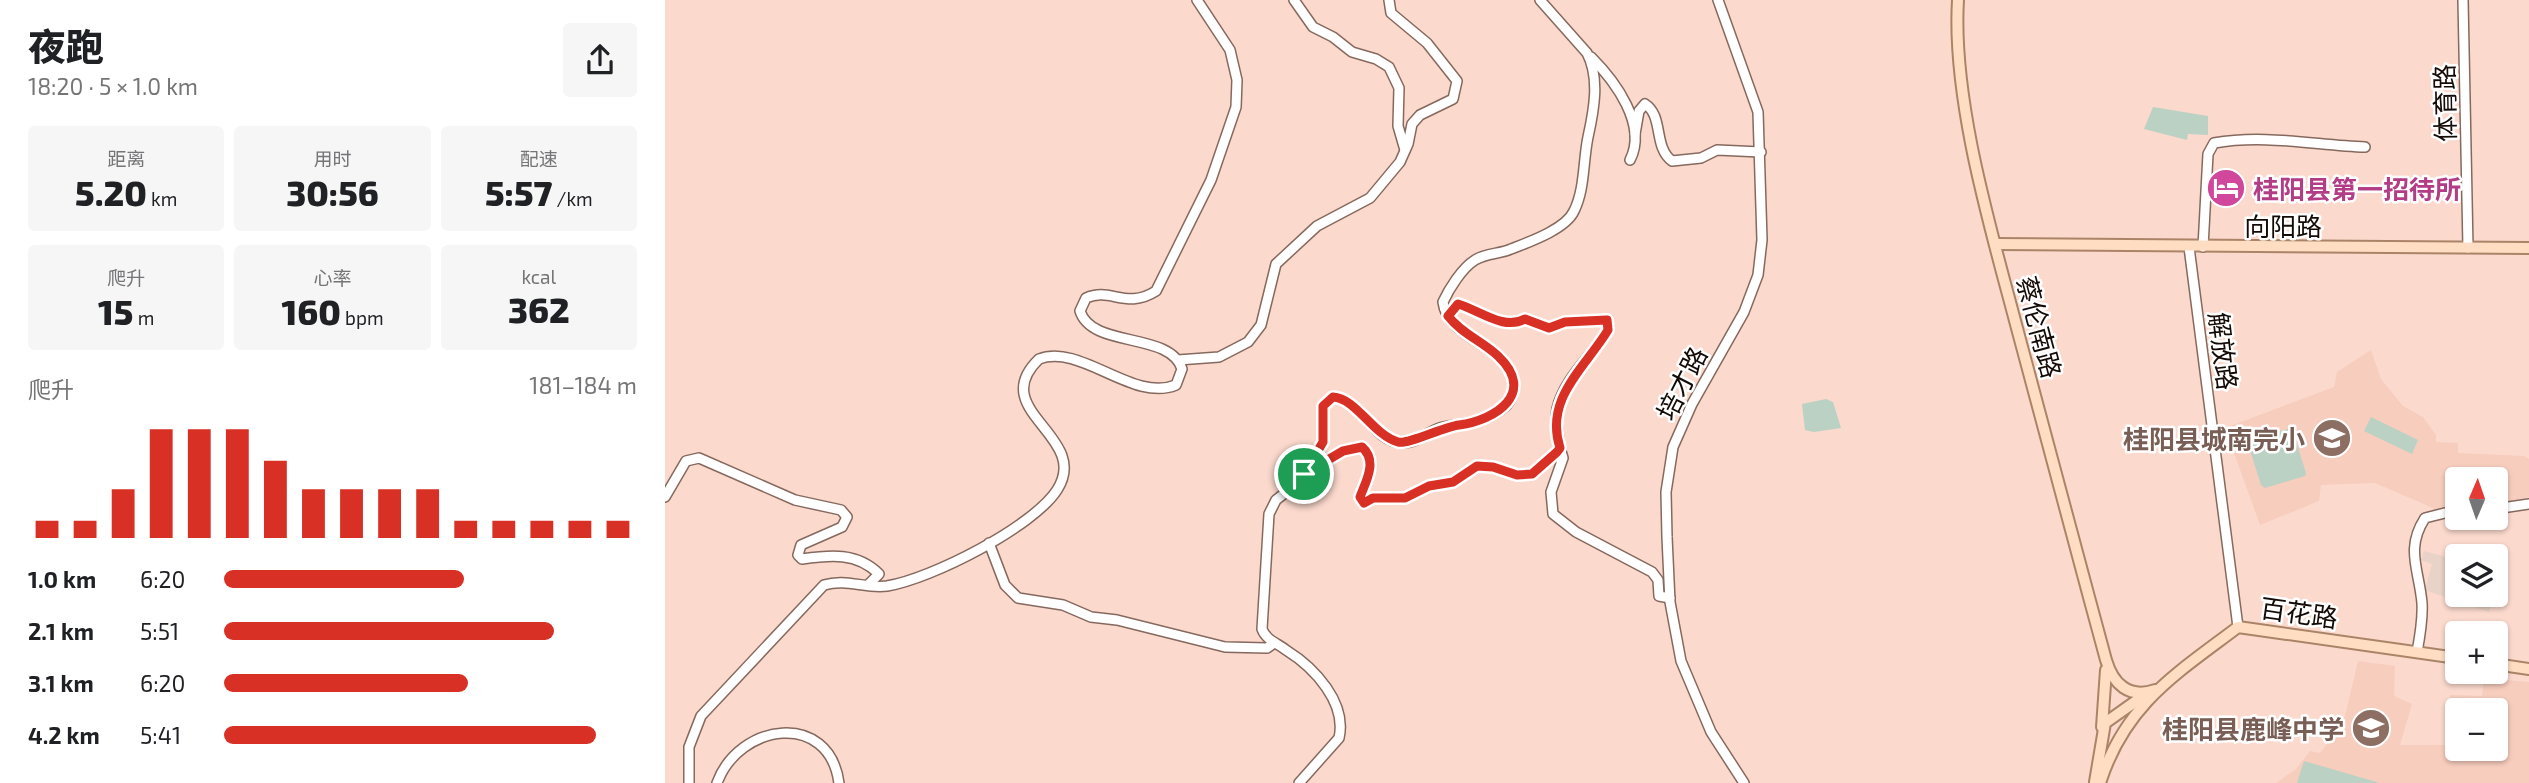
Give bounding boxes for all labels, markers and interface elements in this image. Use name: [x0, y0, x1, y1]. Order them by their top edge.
text: 夜跑: [28, 23, 104, 69]
button: share: [563, 23, 637, 97]
street label: 体育路: [2428, 64, 2460, 142]
text: 18:20 · 5 × 1.0 km: [28, 72, 198, 100]
text: 距离: [107, 147, 145, 170]
text: 用时: [313, 147, 352, 170]
text: 配速: [520, 147, 558, 170]
hotel icon: 桂阳县第一招待所: [2205, 167, 2247, 209]
text: 5.20: [75, 171, 147, 213]
text: 30:56: [286, 171, 379, 213]
text: 5:57: [485, 171, 552, 213]
place label: 桂阳县第一招待所: [2253, 173, 2461, 204]
text: km: [147, 187, 177, 210]
text: /km: [552, 187, 593, 210]
street label: 向阳路: [2244, 210, 2322, 241]
text: kcal: [521, 265, 556, 288]
text: 爬升: [107, 266, 145, 289]
text: 心率: [313, 266, 352, 289]
street label: 蔡伦南路: [2012, 273, 2068, 381]
text: 362: [508, 288, 570, 330]
text: 15: [98, 290, 133, 332]
text: 160: [281, 290, 341, 332]
text: m: [133, 306, 154, 329]
text: bpm: [341, 306, 384, 329]
street label: 解放路: [2204, 310, 2244, 392]
street label: 培才路: [1649, 341, 1713, 425]
text: 181–184 m: [529, 371, 637, 399]
text: 爬升: [28, 375, 74, 403]
school or university icon: 桂阳县城南完小: [2311, 417, 2353, 459]
place label: 桂阳县城南完小: [2123, 423, 2305, 454]
pin: [1274, 444, 1334, 504]
icon: arrive: [1285, 455, 1323, 493]
north arrow: [2445, 467, 2508, 530]
map controls: [2445, 467, 2508, 761]
button: layers: [2445, 544, 2508, 607]
text: 1.0 km: [28, 565, 96, 593]
text: 6:20: [140, 565, 185, 593]
street label: 百花路: [2258, 591, 2340, 633]
text: 2.1 km: [28, 617, 94, 645]
text: 5:51: [140, 617, 179, 645]
button: +: [2445, 621, 2508, 684]
text: 3.1 km: [28, 669, 94, 697]
text: 6:20: [140, 669, 185, 697]
button: −: [2445, 698, 2508, 761]
school or university icon: 桂阳县鹿峰中学: [2350, 707, 2392, 749]
place label: 桂阳县鹿峰中学: [2162, 713, 2344, 744]
text: 4.2 km: [28, 721, 100, 749]
text: 5:41: [140, 721, 181, 749]

